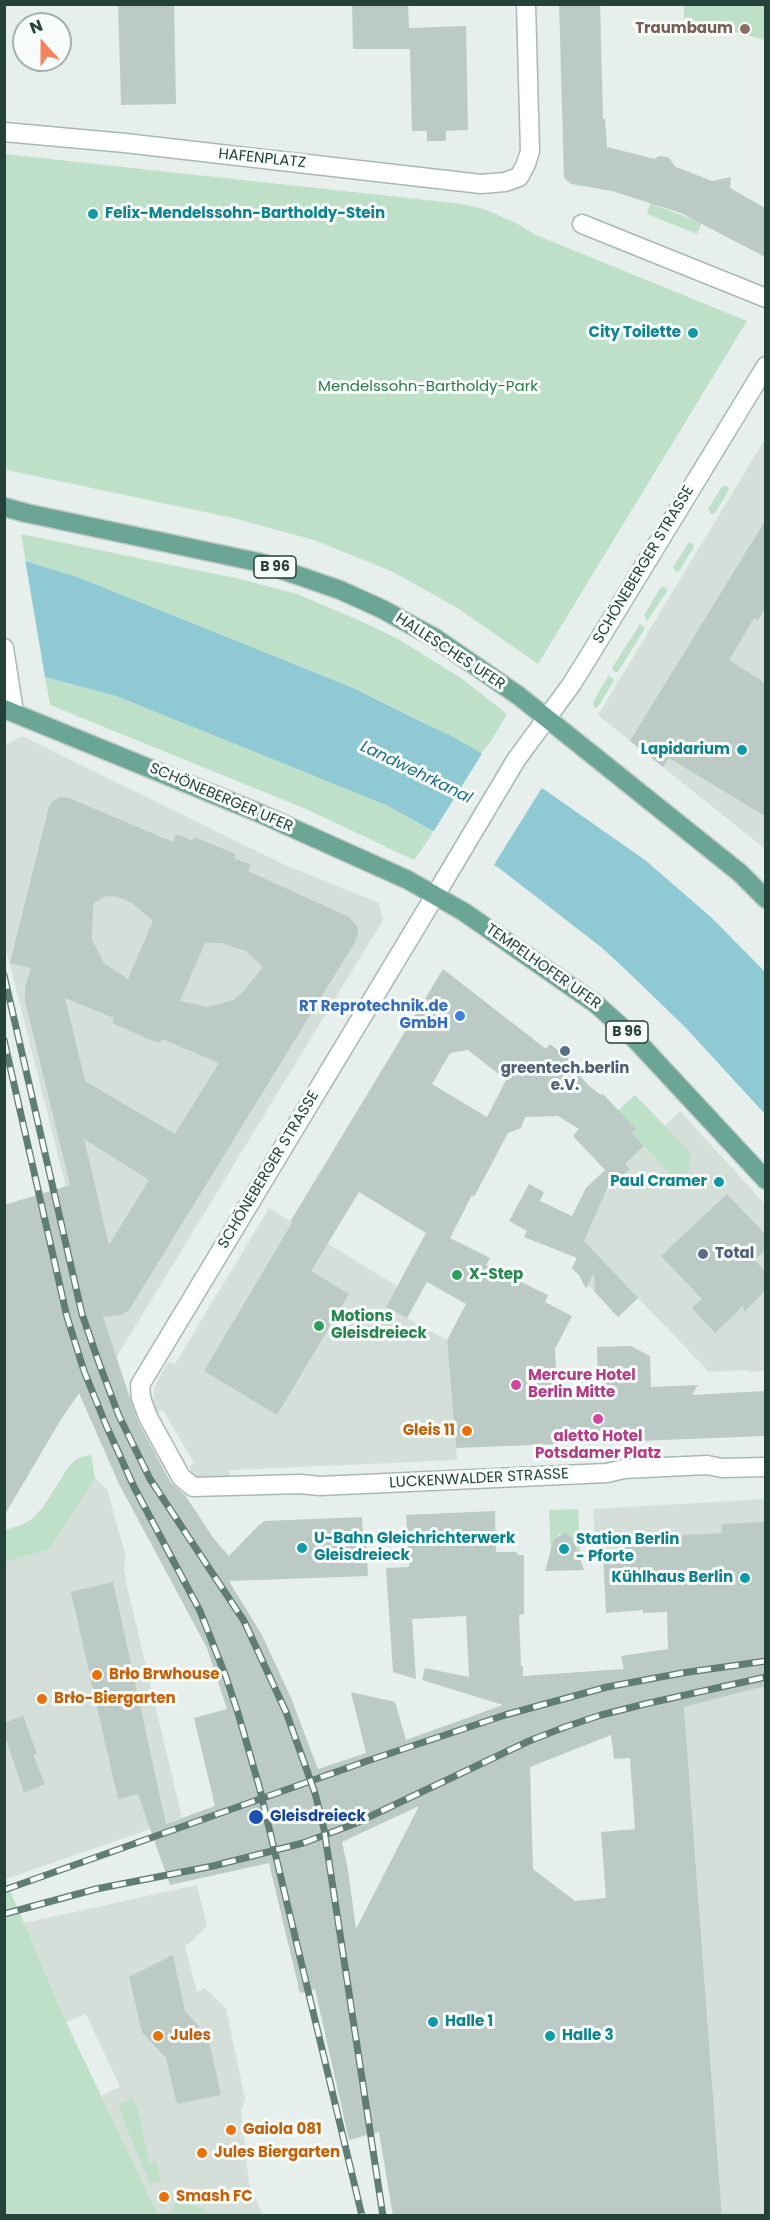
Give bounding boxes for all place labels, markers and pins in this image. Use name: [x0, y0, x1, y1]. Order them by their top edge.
place label: Traumbaum: [635, 20, 733, 38]
marker: Traumbaum: [738, 22, 752, 36]
place label: Felix-Mendelssohn-Bartholdy-Stein: [105, 205, 385, 223]
marker: Felix-Mendelssohn-Bartholdy-Stein: [86, 207, 100, 221]
place label: City Toilette: [588, 324, 681, 342]
marker: City Toilette: [686, 326, 700, 340]
place label: Lapidarium: [641, 741, 730, 759]
marker: Lapidarium: [735, 743, 749, 757]
place label: RT Reprotechnik.de GmbH: [299, 998, 448, 1033]
marker: RT Reprotechnik.de GmbH: [453, 1009, 467, 1023]
marker: greentech.berlin e.V.: [558, 1044, 572, 1058]
place label: greentech.berlin e.V.: [501, 1060, 629, 1095]
place label: Paul Cramer: [610, 1173, 707, 1191]
marker: Paul Cramer: [712, 1175, 726, 1189]
place label: Total: [715, 1245, 754, 1263]
marker: Total: [696, 1247, 710, 1261]
place label: X-Step: [469, 1266, 523, 1284]
marker: X-Step: [450, 1268, 464, 1282]
place label: Motions Gleisdreieck: [331, 1308, 427, 1343]
marker: Motions Gleisdreieck: [312, 1319, 326, 1333]
place label: Mercure Hotel Berlin Mitte: [528, 1367, 636, 1402]
marker: Mercure Hotel Berlin Mitte: [509, 1378, 523, 1392]
marker: aletto Hotel Potsdamer Platz: [591, 1412, 605, 1426]
place label: Gleis 11: [403, 1422, 455, 1440]
marker: Gleis 11: [460, 1424, 474, 1438]
place label: aletto Hotel Potsdamer Platz: [535, 1428, 661, 1463]
place label: U-Bahn Gleichrichterwerk Gleisdreieck: [314, 1530, 515, 1565]
place label: Station Berlin - Pforte: [576, 1531, 679, 1566]
marker: U-Bahn Gleichrichterwerk Gleisdreieck: [295, 1541, 309, 1555]
marker: Station Berlin - Pforte: [557, 1542, 571, 1556]
place label: Kühlhaus Berlin: [611, 1569, 733, 1587]
marker: Kühlhaus Berlin: [738, 1571, 752, 1585]
place label: Brło Brwhouse: [109, 1666, 220, 1684]
marker: Brło Brwhouse: [90, 1668, 104, 1682]
place label: Brło-Biergarten: [54, 1690, 176, 1708]
marker: Brło-Biergarten: [35, 1692, 49, 1706]
marker: Gleisdreieck: [247, 1808, 265, 1826]
place label: Gleisdreieck: [270, 1808, 366, 1826]
place label: Halle 1: [445, 2013, 493, 2031]
marker: Halle 1: [426, 2015, 440, 2029]
place label: Jules: [170, 2027, 211, 2045]
place label: Halle 3: [562, 2027, 613, 2045]
marker: Jules: [151, 2029, 165, 2043]
marker: Halle 3: [543, 2029, 557, 2043]
place label: Gaiola 081: [243, 2121, 322, 2139]
marker: Gaiola 081: [224, 2123, 238, 2137]
place label: Jules Biergarten: [214, 2144, 340, 2162]
marker: Jules Biergarten: [195, 2146, 209, 2160]
place label: Smash FC: [176, 2188, 253, 2206]
marker: Smash FC: [157, 2190, 171, 2204]

